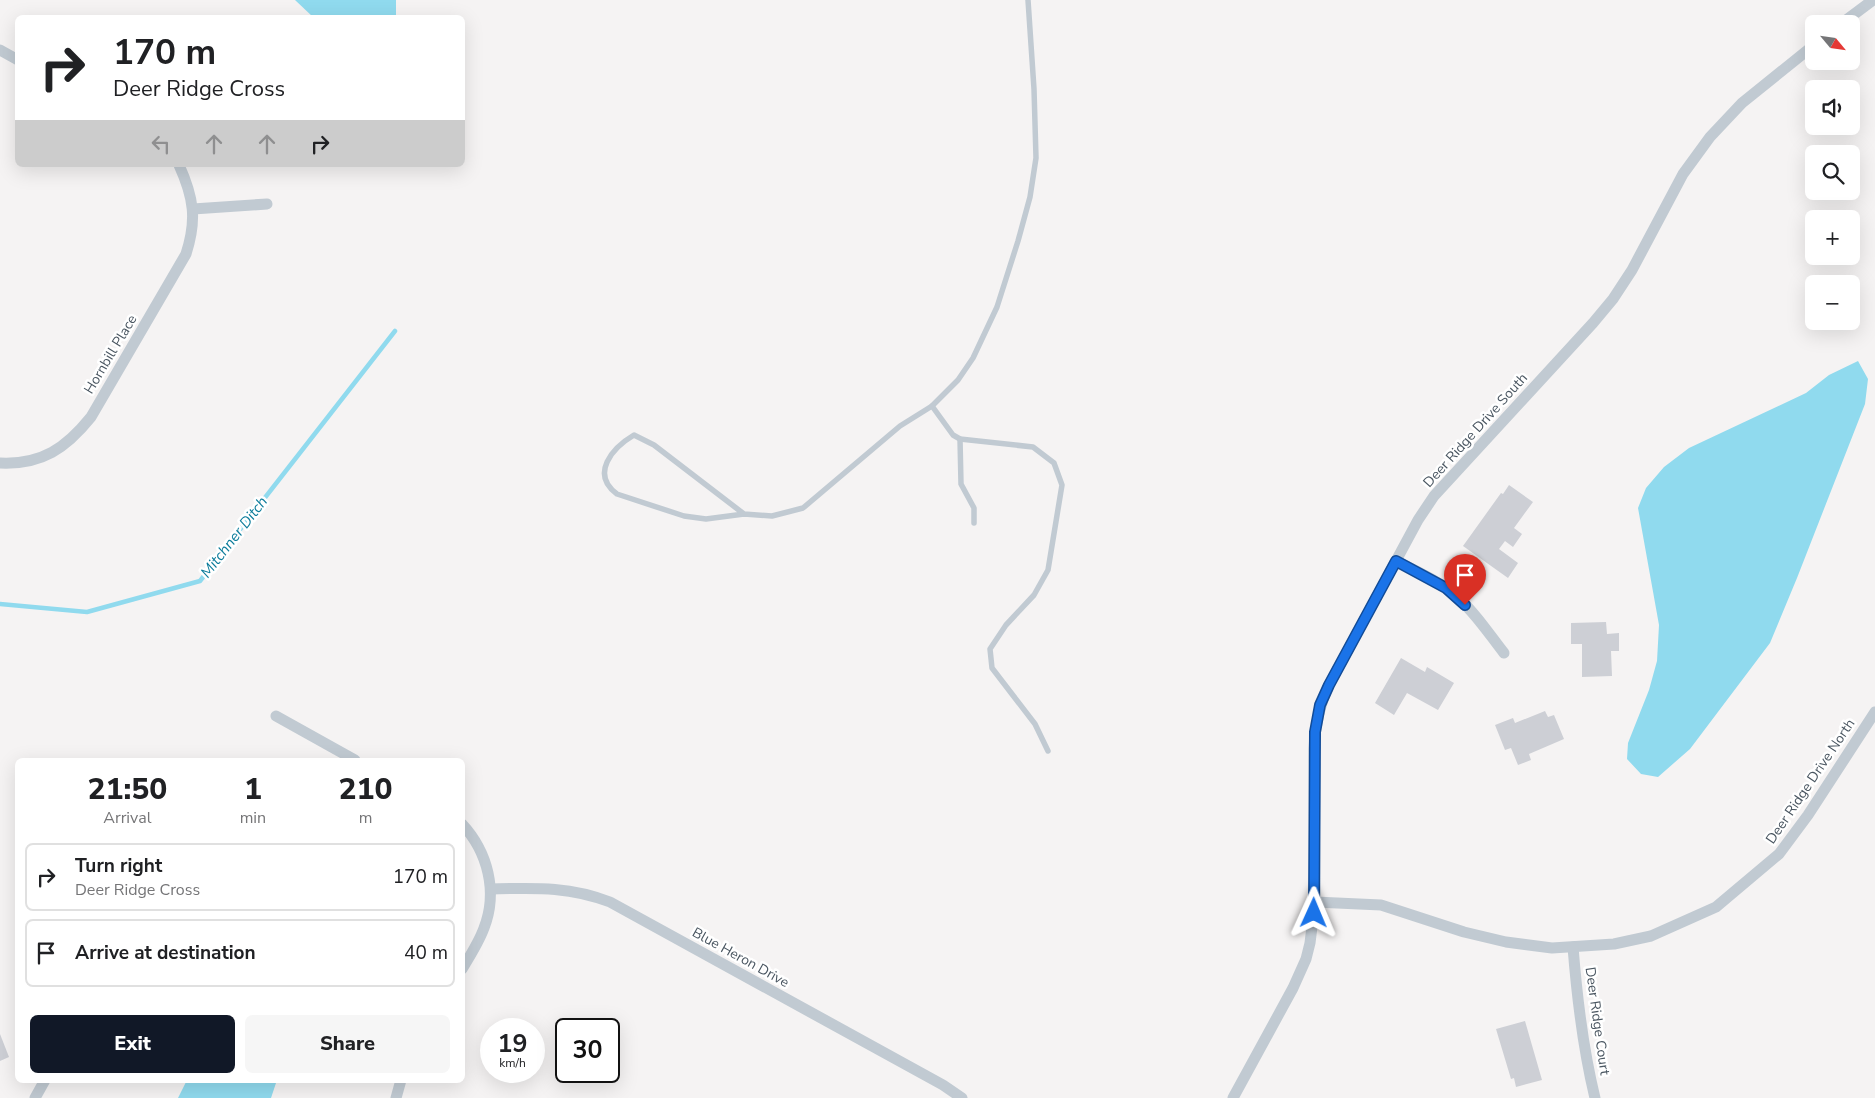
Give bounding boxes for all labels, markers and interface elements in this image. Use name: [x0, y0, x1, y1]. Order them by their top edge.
north arrow: [1805, 15, 1860, 70]
map controls: [1805, 15, 1860, 330]
text: 170 m: [113, 29, 216, 76]
icon: right: [30, 35, 95, 100]
text: Deer Ridge Cross: [113, 74, 285, 104]
button: sound: [1805, 80, 1860, 135]
icon: left: [147, 130, 175, 158]
icon: ahead: [200, 130, 228, 158]
icon: ahead: [253, 130, 281, 158]
icon: right: [306, 130, 334, 158]
button: search: [1805, 145, 1860, 200]
button: +: [1805, 210, 1860, 265]
button: −: [1805, 275, 1860, 330]
street label: Hornbill Place: [79, 311, 141, 397]
street label: Deer Ridge Drive South: [1419, 369, 1532, 492]
water label: Mitchner Ditch: [196, 492, 272, 582]
pin: [1444, 554, 1486, 605]
icon: arrive: [1451, 561, 1479, 589]
street label: Deer Ridge Drive North: [1761, 715, 1859, 848]
text: 21:50: [87, 769, 167, 810]
text: 1: [244, 769, 262, 810]
text: 210: [339, 769, 393, 810]
text: Arrival: [103, 807, 151, 829]
text: min: [240, 807, 266, 829]
text: m: [359, 807, 372, 829]
text: Turn right: [75, 853, 162, 879]
icon: right: [32, 863, 60, 891]
text: 170 m: [393, 864, 448, 890]
text: Deer Ridge Cross: [75, 879, 200, 901]
position arrow: [1287, 886, 1339, 938]
street label: Blue Heron Drive: [689, 923, 793, 992]
icon: arrive: [32, 939, 60, 967]
text: Arrive at destination: [75, 940, 256, 966]
text: 40 m: [404, 940, 448, 966]
street label: Deer Ridge Court: [1581, 966, 1614, 1076]
button: Exit: [30, 1015, 235, 1073]
button: Share: [245, 1015, 450, 1073]
speed limit sign: 30: [555, 1018, 620, 1083]
text: 19: [497, 1027, 528, 1061]
text: km/h: [499, 1055, 526, 1071]

